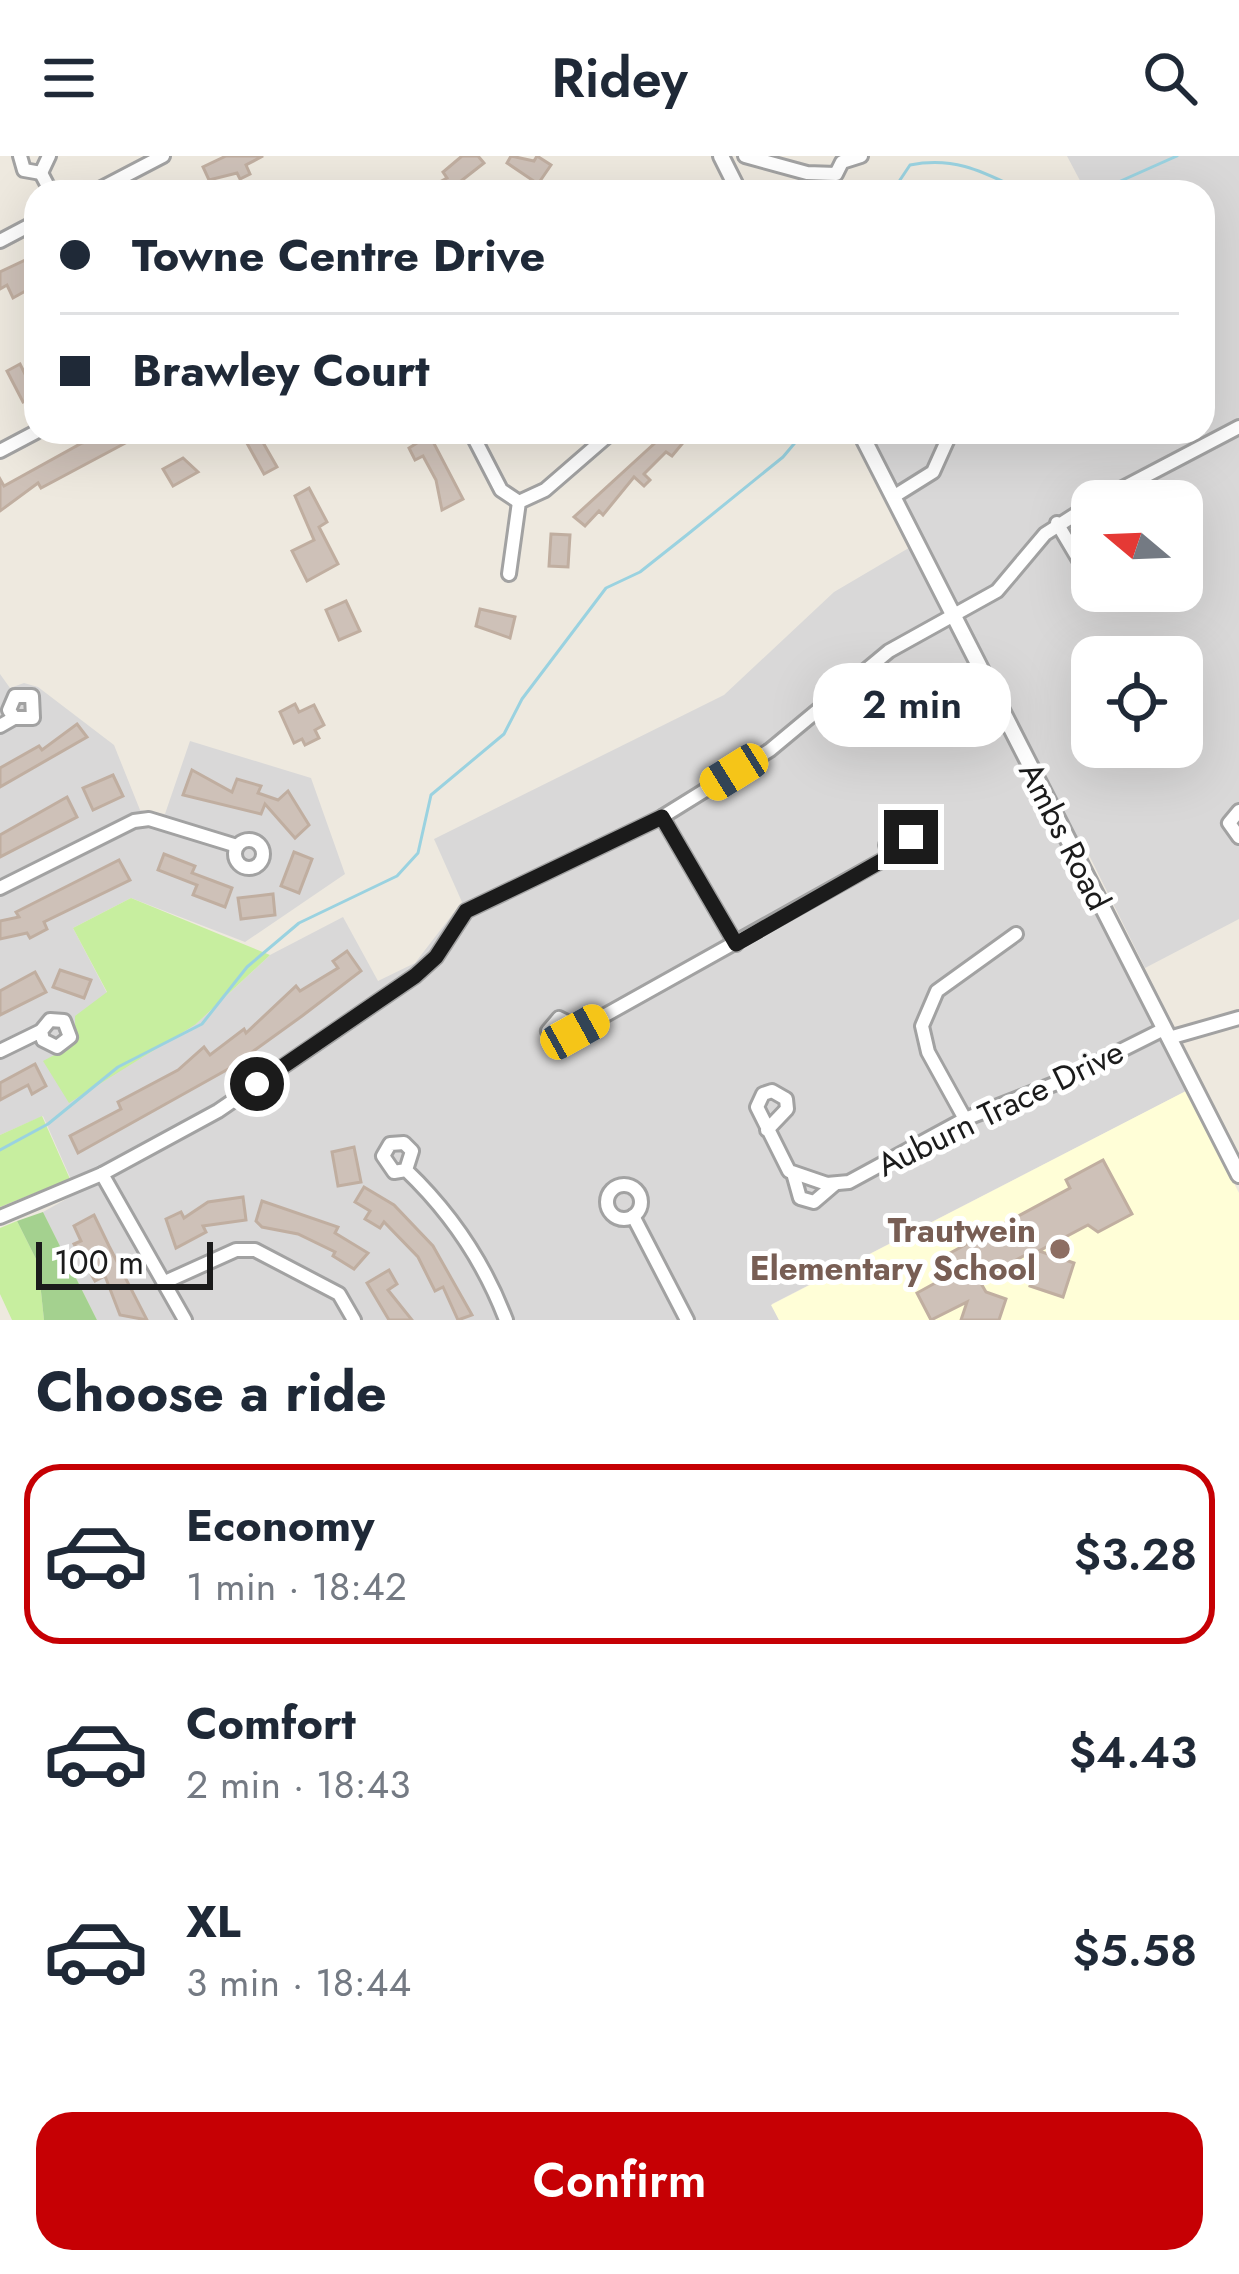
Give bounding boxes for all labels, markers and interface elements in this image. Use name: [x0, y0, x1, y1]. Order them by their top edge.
text: Ridey: [551, 39, 688, 117]
icon: menu: [36, 45, 102, 111]
icon: search: [1137, 45, 1203, 111]
text: Towne Centre Drive: [132, 223, 545, 288]
text: Brawley Court: [132, 338, 430, 403]
north arrow: [1071, 480, 1203, 612]
map controls: [1071, 480, 1203, 768]
button: locate: [1071, 636, 1203, 768]
callout: 2 min: [812, 663, 1010, 747]
text: 2 min: [862, 676, 962, 733]
car: [694, 738, 774, 806]
street label: Ambs Road: [1008, 754, 1122, 918]
route end: [884, 810, 938, 864]
car: [535, 999, 615, 1065]
street label: Auburn Trace Drive: [869, 1028, 1131, 1188]
route start: [230, 1057, 284, 1111]
place label: Trautwein Elementary School: [750, 1207, 1036, 1292]
scale bar: [36, 1236, 213, 1289]
marker: Trautwein Elementary School: [1047, 1236, 1073, 1262]
text: 100 m: [54, 1239, 144, 1286]
text: Choose a ride: [36, 1353, 387, 1431]
text: Economy: [186, 1493, 374, 1558]
icon: car: [42, 1500, 150, 1608]
text: $3.28: [1074, 1522, 1197, 1587]
text: 1 min · 18:42: [186, 1558, 407, 1615]
text: Comfort: [186, 1691, 356, 1756]
icon: car: [42, 1698, 150, 1806]
text: $4.43: [1069, 1720, 1197, 1785]
text: 2 min · 18:43: [186, 1756, 411, 1813]
text: XL: [186, 1889, 241, 1954]
icon: car: [42, 1896, 150, 2004]
text: $5.58: [1073, 1918, 1197, 1983]
text: 3 min · 18:44: [186, 1954, 411, 2011]
button: Confirm: [36, 2112, 1203, 2250]

